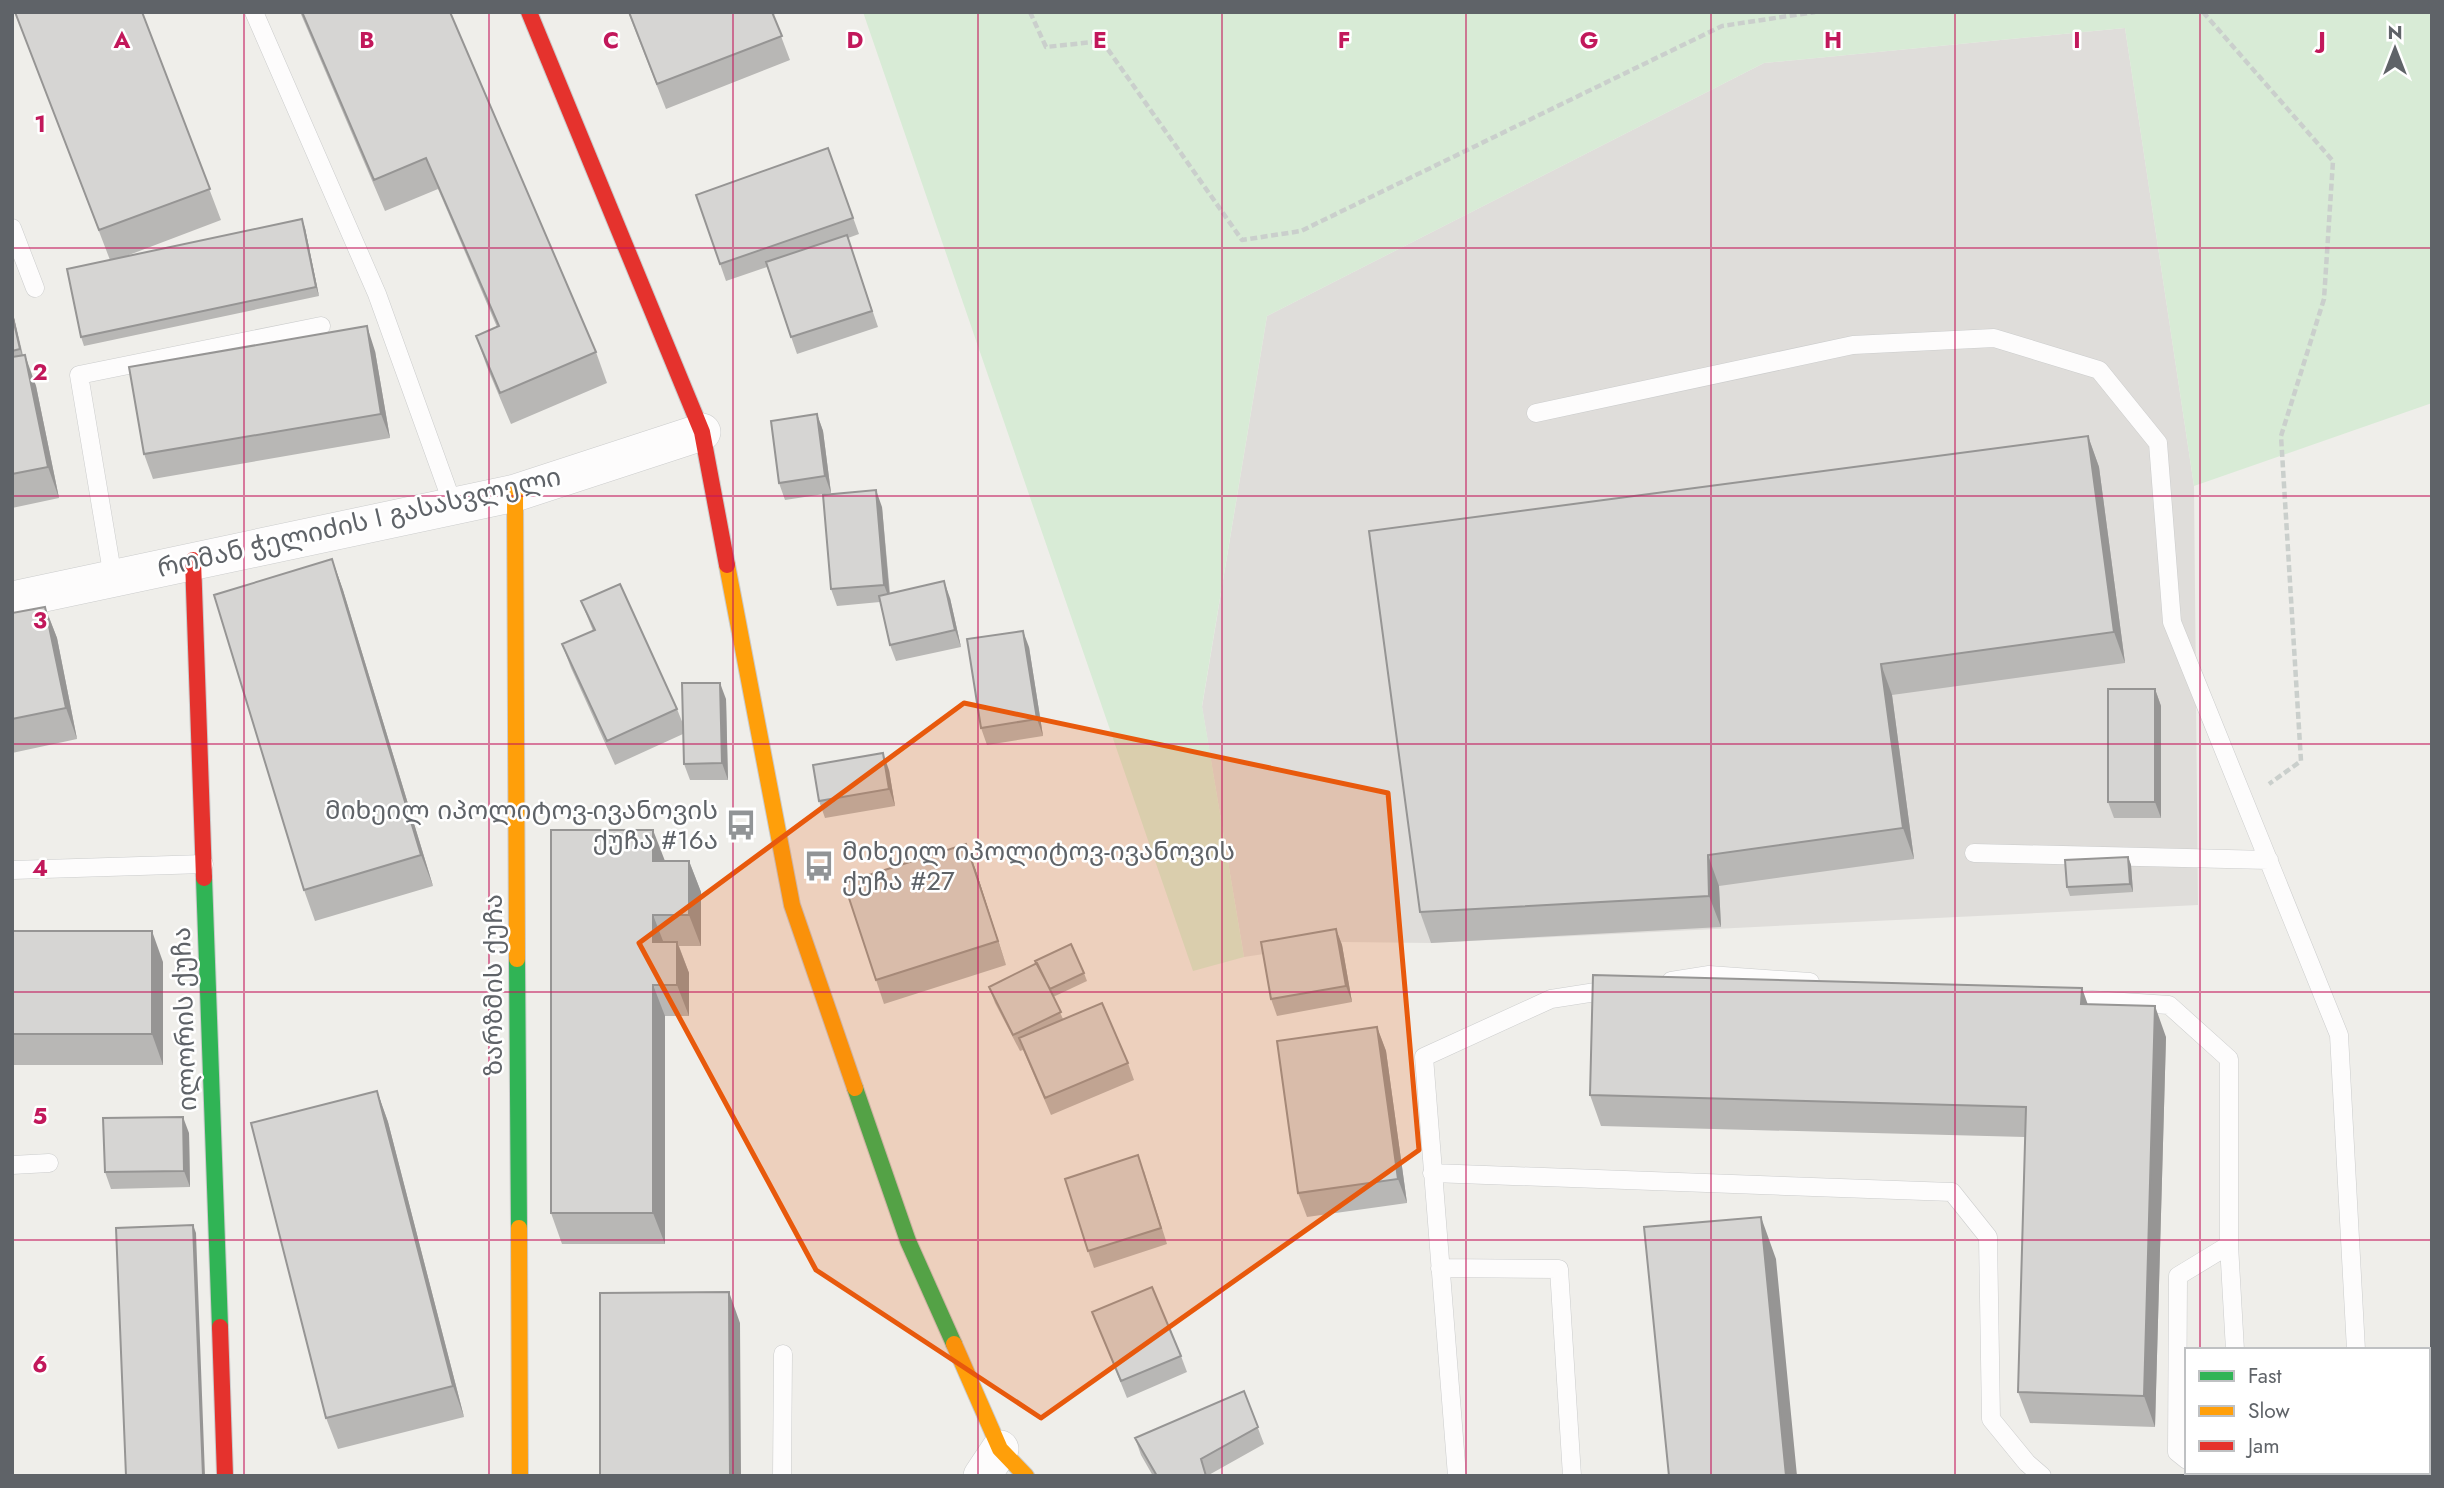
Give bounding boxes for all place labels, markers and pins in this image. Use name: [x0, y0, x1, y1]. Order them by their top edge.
place label: მიხეილ იპოლიტოვ-ივანოვის ქუჩა #16ა: [325, 791, 718, 859]
bus stop icon: მიხეილ იპოლიტოვ-ივანოვის ქუჩა #16ა: [724, 808, 758, 842]
place label: მიხეილ იპოლიტოვ-ივანოვის ქუჩა #27: [842, 832, 1235, 900]
bus stop icon: მიხეილ იპოლიტოვ-ივანოვის ქუჩა #27: [802, 849, 836, 883]

